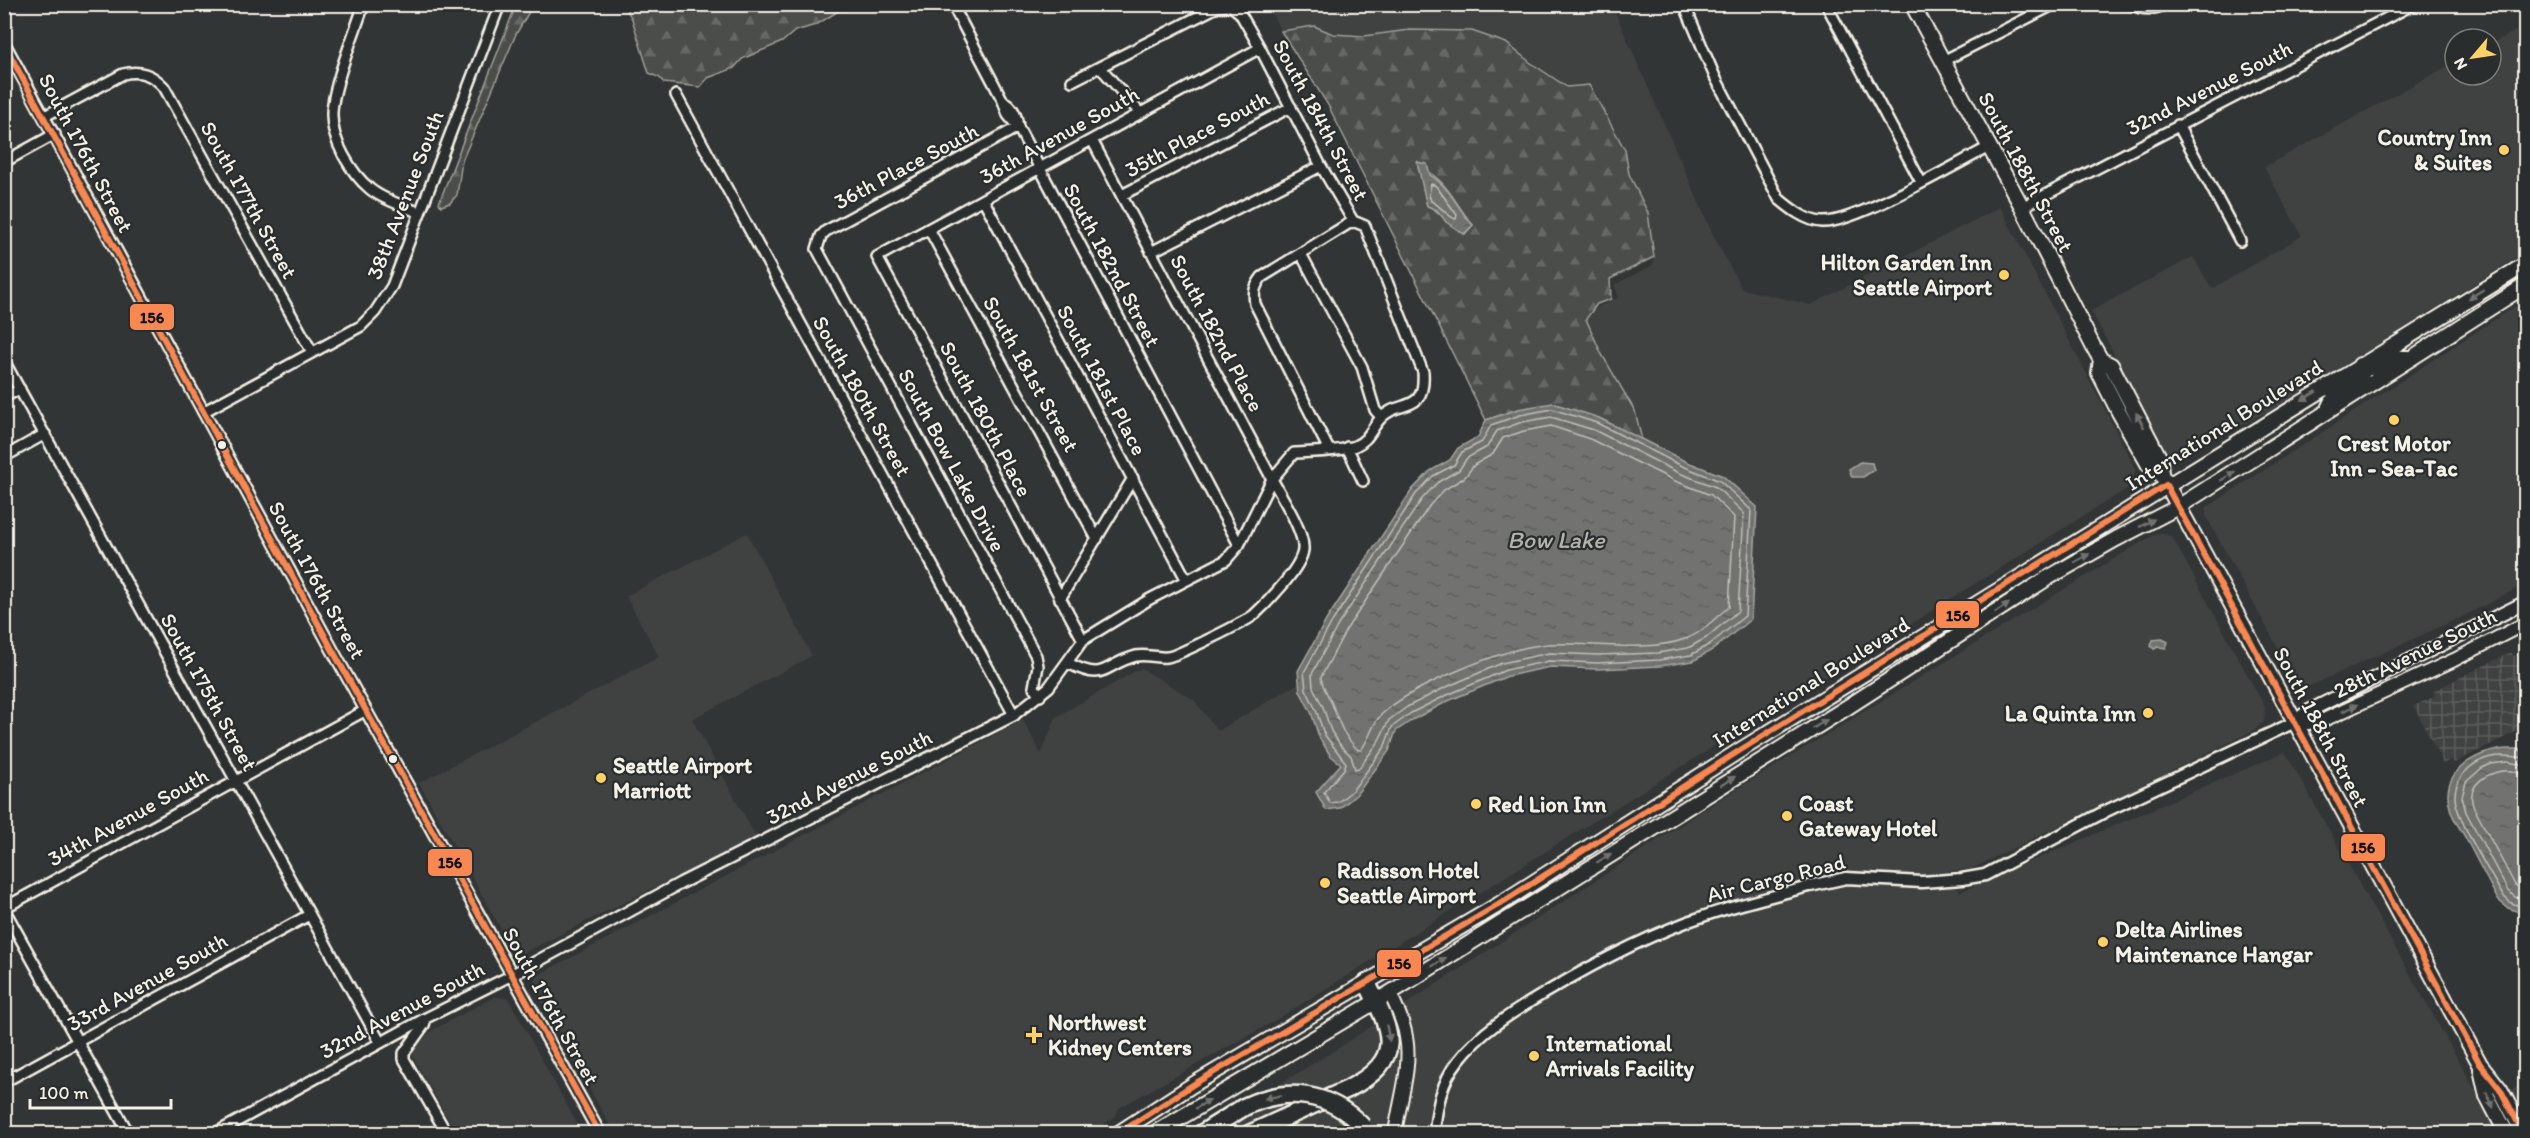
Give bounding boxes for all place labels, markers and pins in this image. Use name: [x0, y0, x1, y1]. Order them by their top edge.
place label: Country Inn & Suites: [2378, 124, 2493, 176]
marker: Country Inn & Suites: [2497, 143, 2511, 157]
place label: Hilton Garden Inn Seattle Airport: [1821, 249, 1993, 301]
marker: Hilton Garden Inn Seattle Airport: [1997, 268, 2011, 282]
marker: Crest Motor Inn - Sea-Tac: [2387, 413, 2401, 427]
place label: Crest Motor Inn - Sea-Tac: [2330, 430, 2459, 482]
unlabelled marker: [216, 439, 228, 451]
place label: La Quinta Inn: [2005, 700, 2137, 727]
marker: La Quinta Inn: [2141, 706, 2155, 720]
place label: Seattle Airport Marriott: [613, 752, 753, 804]
unlabelled marker: [387, 753, 399, 765]
marker: Seattle Airport Marriott: [594, 771, 608, 785]
place label: Coast Gateway Hotel: [1799, 790, 1938, 842]
place label: Red Lion Inn: [1488, 791, 1607, 818]
marker: Red Lion Inn: [1469, 797, 1483, 811]
marker: Coast Gateway Hotel: [1780, 809, 1794, 823]
place label: Radisson Hotel Seattle Airport: [1337, 857, 1480, 909]
marker: Radisson Hotel Seattle Airport: [1318, 876, 1332, 890]
place label: Delta Airlines Maintenance Hangar: [2115, 916, 2313, 968]
marker: Delta Airlines Maintenance Hangar: [2096, 935, 2110, 949]
place label: Northwest Kidney Centers: [1048, 1009, 1192, 1061]
marker: Northwest Kidney Centers: [1025, 1026, 1043, 1044]
place label: International Arrivals Facility: [1545, 1030, 1694, 1082]
marker: International Arrivals Facility: [1527, 1049, 1541, 1063]

